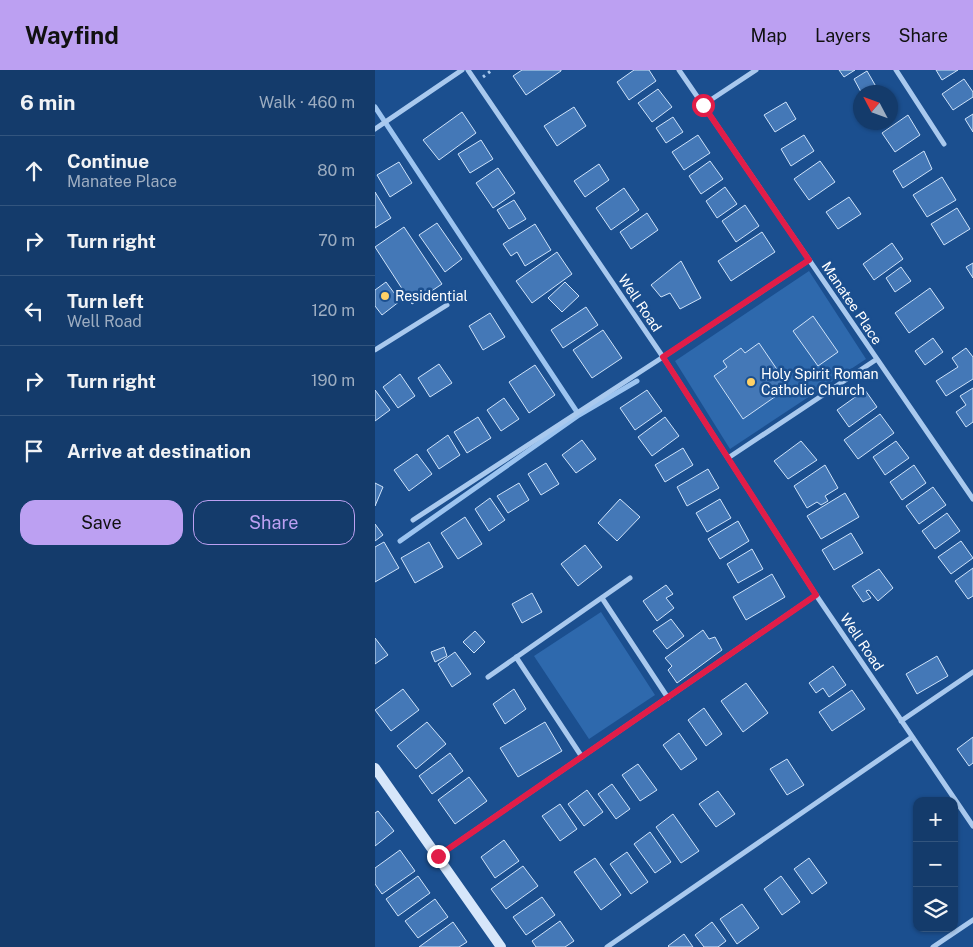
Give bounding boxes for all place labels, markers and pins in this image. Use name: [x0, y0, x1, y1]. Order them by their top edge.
place label: Residential: [395, 288, 468, 304]
marker: Residential: [379, 290, 391, 302]
place label: Holy Spirit Roman Catholic Church: [761, 366, 878, 398]
marker: Holy Spirit Roman Catholic Church: [745, 376, 757, 388]

